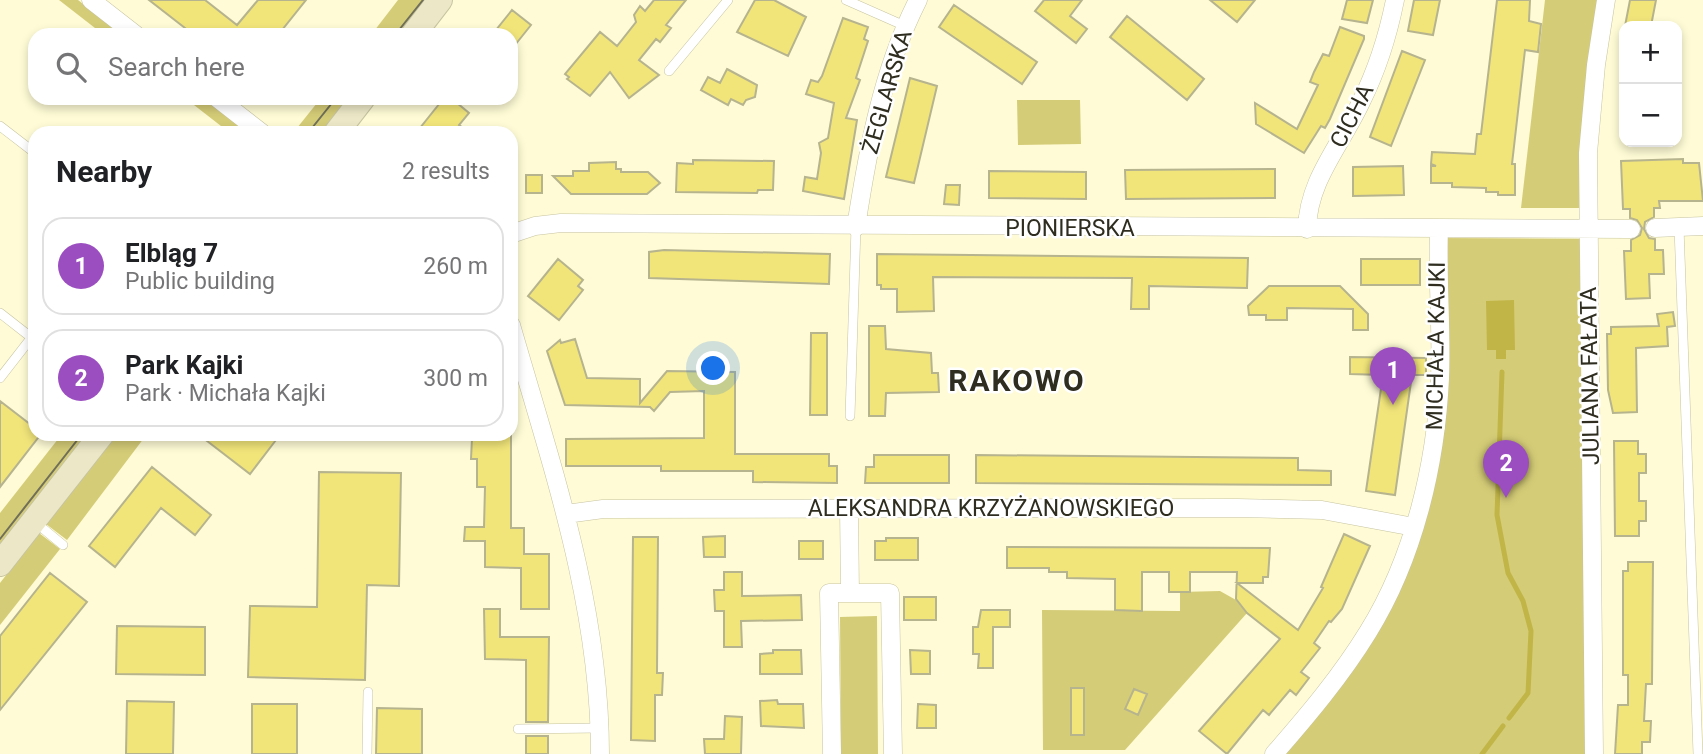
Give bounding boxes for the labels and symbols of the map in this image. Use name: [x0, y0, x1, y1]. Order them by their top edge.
street label: ŻEGLARSKA: [856, 27, 918, 157]
street label: CICHA: [1325, 80, 1379, 152]
street label: PIONIERSKA: [1005, 215, 1135, 242]
street label: MICHAŁA KAJKI: [1421, 261, 1451, 431]
street label: JULIANA FAŁATA: [1575, 287, 1605, 465]
pin: 1: [1370, 347, 1416, 405]
your location: [696, 351, 730, 385]
district label: RAKOWO: [948, 363, 1086, 398]
pin: 2: [1483, 440, 1529, 498]
street label: ALEKSANDRA KRZYŻANOWSKIEGO: [808, 495, 1174, 522]

